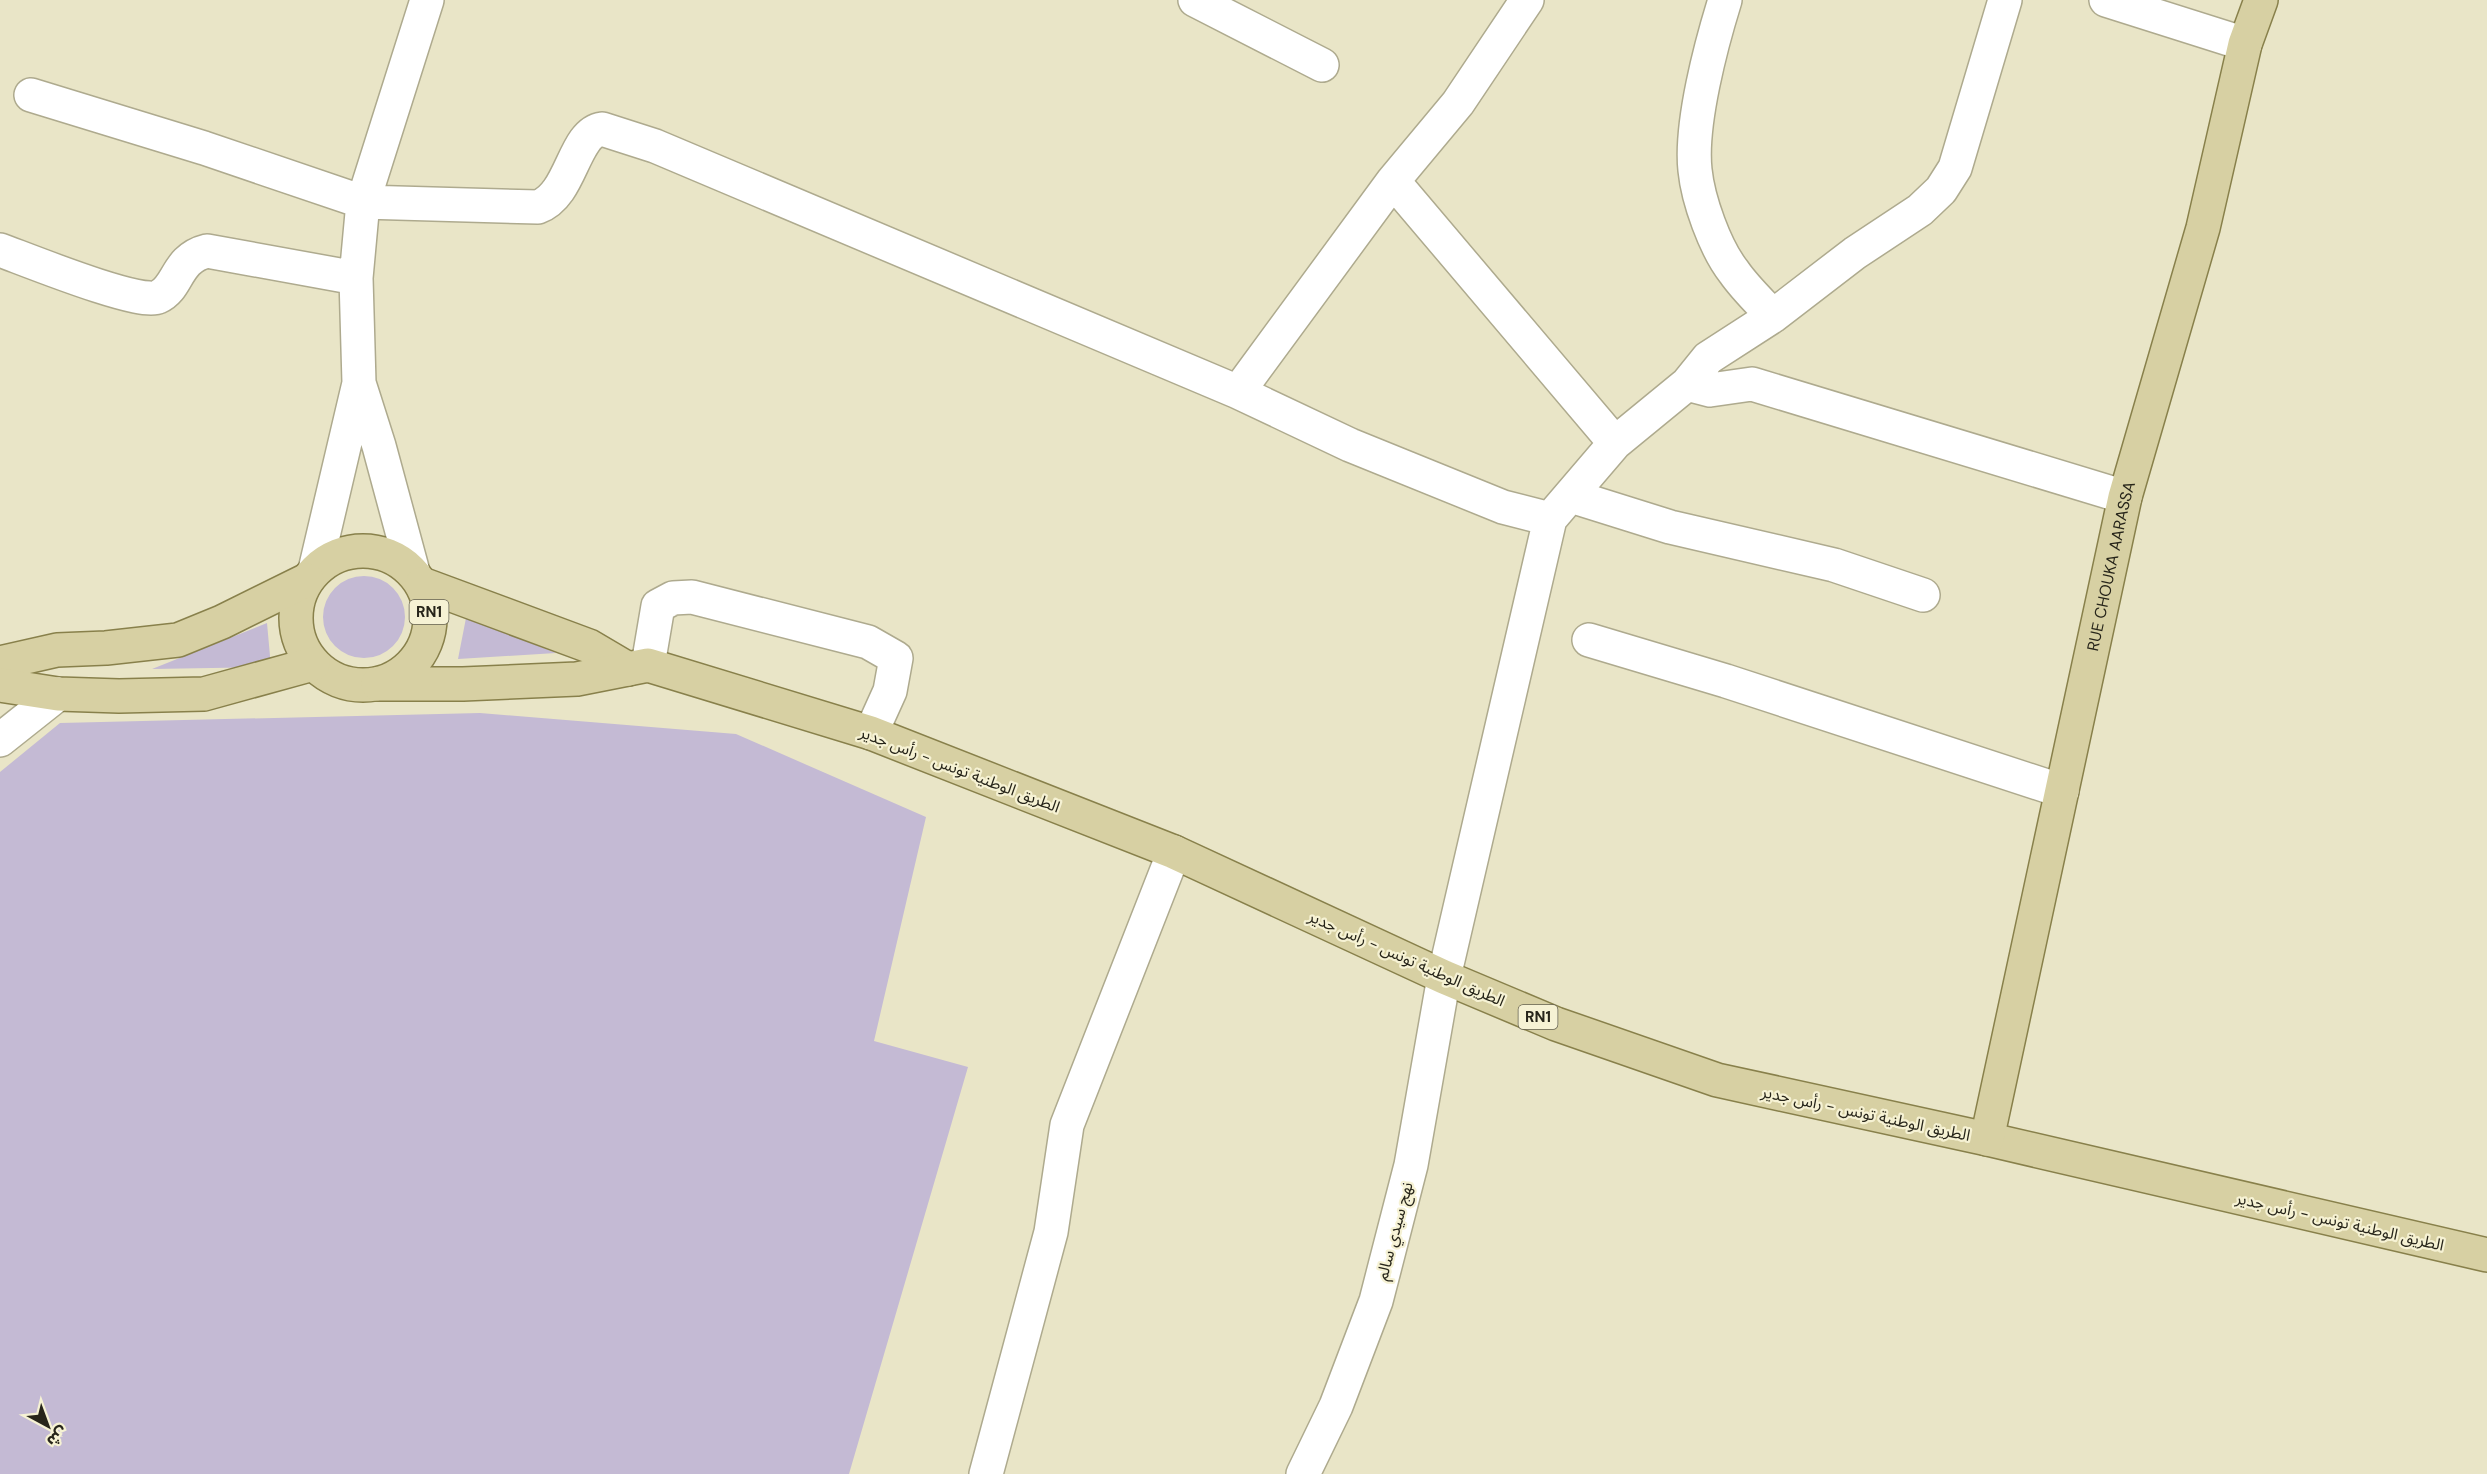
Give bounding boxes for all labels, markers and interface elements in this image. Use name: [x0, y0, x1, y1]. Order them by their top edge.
street label: RUE CHOUKA AARASSA: [2082, 478, 2140, 653]
road number: RN1: [410, 600, 448, 624]
street label: الطريق الوطنية تونس - رأس جدير: [856, 721, 1063, 817]
street label: الطريق الوطنية تونس - رأس جدير: [1304, 905, 1508, 1011]
road number: RN1: [1518, 1005, 1558, 1029]
street label: الطريق الوطنية تونس - رأس جدير: [1759, 1081, 1972, 1146]
street label: نهج سيدي سالم: [1371, 1180, 1420, 1283]
street label: الطريق الوطنية تونس - رأس جدير: [2233, 1187, 2446, 1256]
north arrow: [18, 1396, 78, 1456]
text: ش: [42, 1422, 73, 1452]

